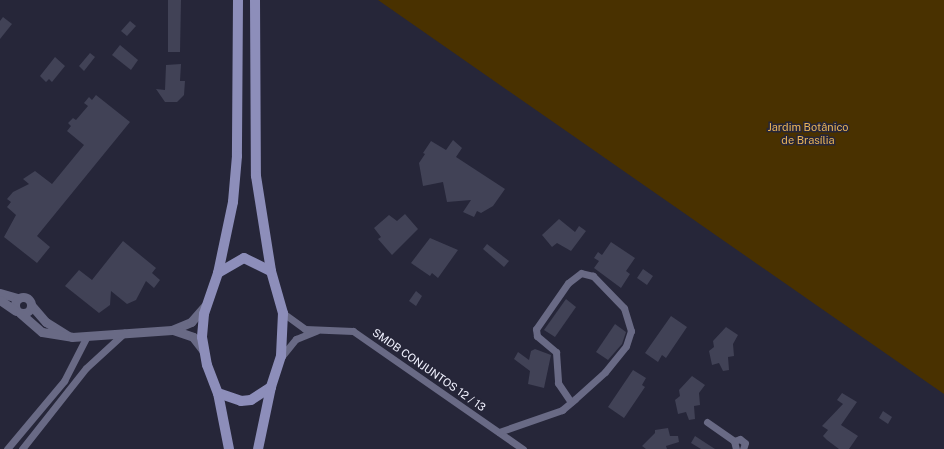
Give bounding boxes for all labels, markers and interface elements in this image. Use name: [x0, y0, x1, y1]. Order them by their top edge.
park label: Jardim Botânico de Brasília: [767, 121, 849, 147]
street label: SMDB CONJUNTOS 12 / 13: [370, 326, 488, 414]

